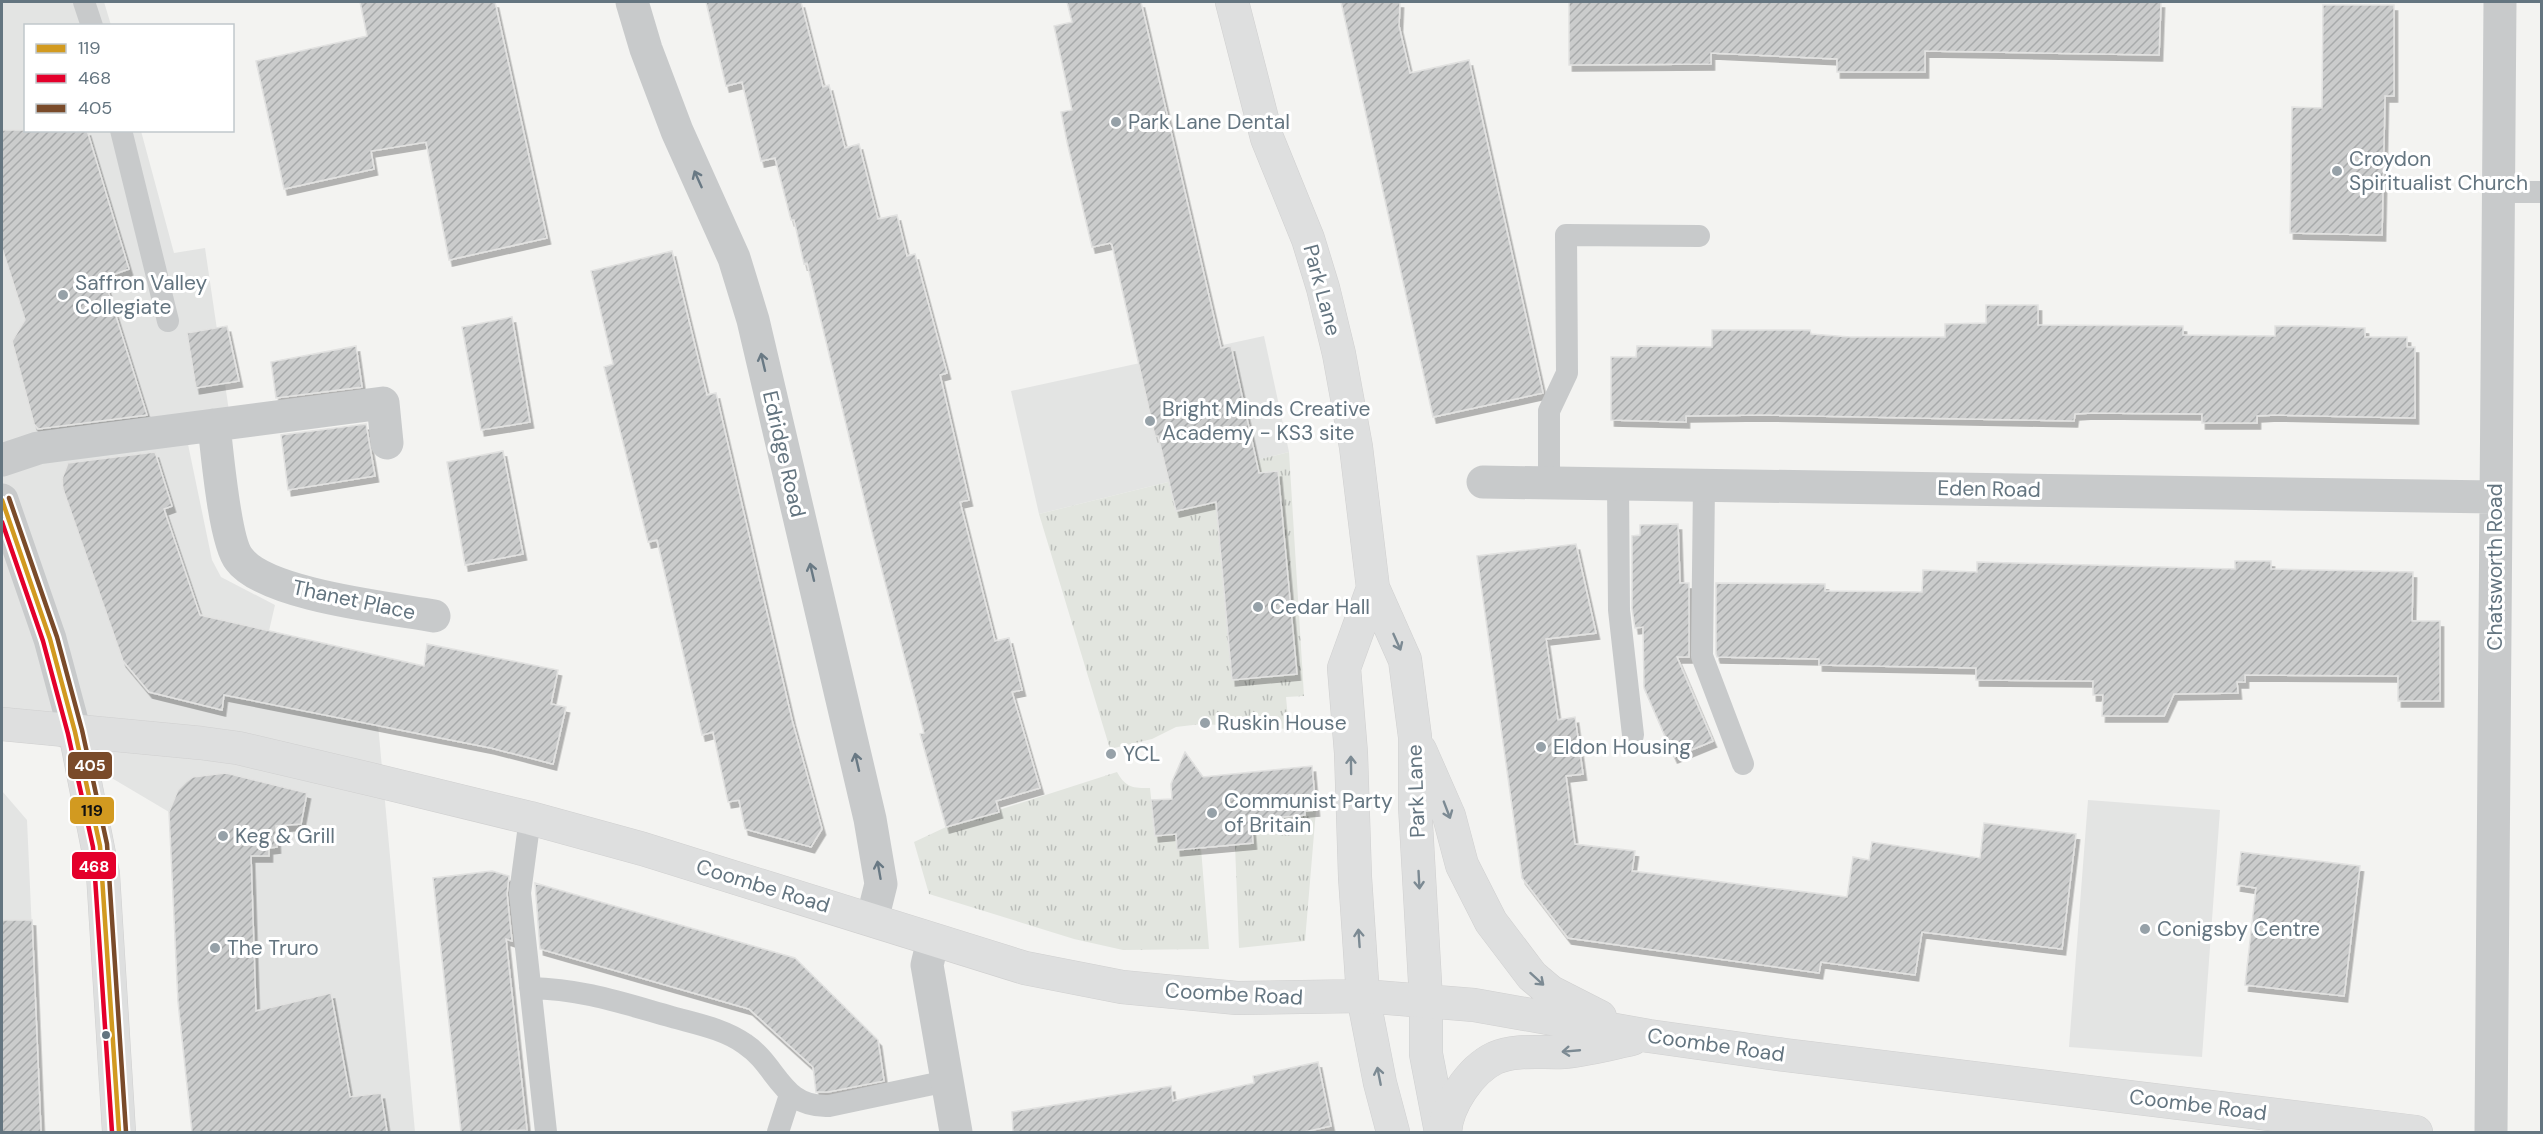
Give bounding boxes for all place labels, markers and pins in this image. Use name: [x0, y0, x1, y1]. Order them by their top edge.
place label: Park Lane Dental: [1128, 108, 1290, 136]
marker: Park Lane Dental: [1109, 115, 1123, 129]
place label: Croydon Spiritualist Church: [2349, 145, 2528, 197]
marker: Croydon Spiritualist Church: [2330, 164, 2344, 178]
place label: Saffron Valley Collegiate: [75, 269, 208, 321]
marker: Saffron Valley Collegiate: [56, 288, 70, 302]
place label: Bright Minds Creative Academy - KS3 site: [1162, 395, 1370, 447]
marker: Bright Minds Creative Academy - KS3 site: [1143, 414, 1157, 428]
place label: Cedar Hall: [1270, 593, 1370, 621]
marker: Cedar Hall: [1251, 600, 1265, 614]
place label: Ruskin House: [1217, 709, 1347, 737]
marker: Ruskin House: [1198, 716, 1212, 730]
place label: Eldon Housing: [1553, 733, 1691, 761]
place label: YCL: [1123, 740, 1160, 768]
marker: Eldon Housing: [1534, 740, 1548, 754]
marker: YCL: [1104, 747, 1118, 761]
place label: Communist Party of Britain: [1224, 787, 1393, 839]
marker: Communist Party of Britain: [1205, 806, 1219, 820]
place label: Keg & Grill: [235, 822, 335, 850]
marker: Keg & Grill: [216, 829, 230, 843]
place label: Conigsby Centre: [2157, 915, 2320, 943]
marker: Conigsby Centre: [2138, 922, 2152, 936]
place label: The Truro: [227, 934, 319, 962]
marker: The Truro: [208, 941, 222, 955]
unlabelled marker: [100, 1029, 112, 1041]

